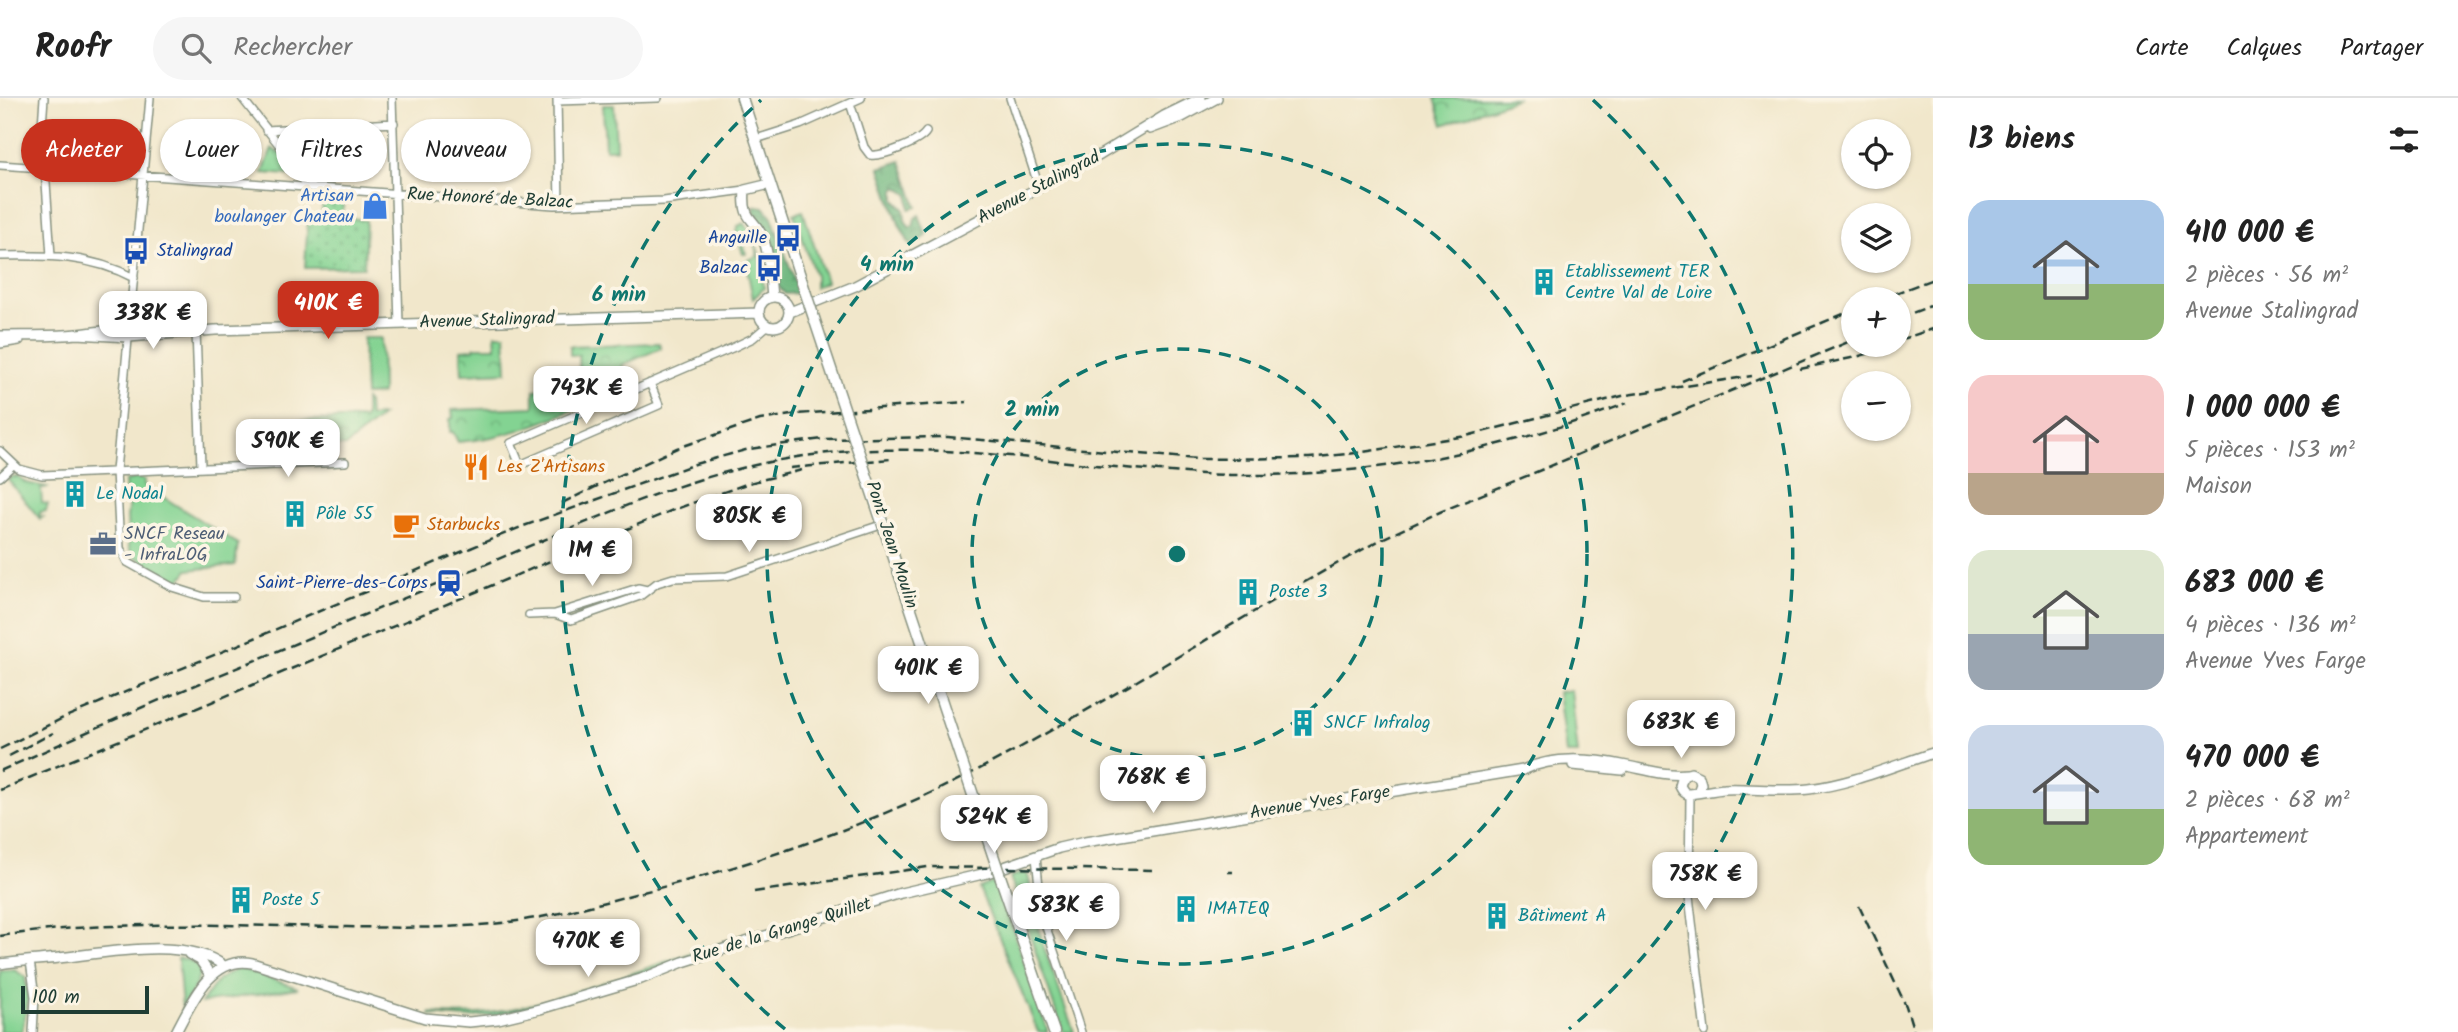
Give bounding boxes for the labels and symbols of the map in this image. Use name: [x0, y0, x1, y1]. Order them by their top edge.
street label: Avenue Stalingrad: [972, 143, 1106, 233]
street label: Rue Honoré de Balzac: [406, 180, 574, 218]
place label: Artisan boulanger Chateau: [214, 182, 354, 232]
shop icon: Artisan boulanger Chateau: [360, 191, 390, 221]
bus stop icon: Anguille: [773, 223, 803, 253]
place label: Anguille: [708, 224, 767, 253]
bus stop icon: Stalingrad: [121, 236, 151, 266]
place label: Stalingrad: [157, 237, 233, 266]
text: 4 min: [860, 249, 914, 282]
bus stop icon: Balzac: [754, 253, 784, 283]
place label: Balzac: [699, 254, 748, 283]
place label: Etablissement TER Centre Val de Loire: [1565, 258, 1712, 308]
building icon: Etablissement TER Centre Val de Loire: [1529, 267, 1559, 297]
text: 6 min: [592, 279, 646, 312]
pin: 410K €: [271, 282, 385, 341]
pin: 338K €: [96, 292, 210, 351]
street label: Avenue Stalingrad: [419, 304, 556, 338]
pin: 743K €: [529, 366, 643, 426]
text: 2 min: [1005, 394, 1059, 427]
pin: 590K €: [231, 420, 345, 479]
restaurant icon: Les Z'Artisans: [461, 452, 491, 482]
place label: Les Z'Artisans: [497, 453, 605, 482]
street label: Pont Jean Moulin: [857, 477, 925, 613]
building icon: Le Nodal: [60, 479, 90, 509]
place label: Le Nodal: [96, 480, 164, 509]
pin: 805K €: [692, 494, 806, 554]
building icon: Pôle 55: [280, 499, 310, 529]
place label: Pôle 55: [316, 500, 374, 529]
cafe icon: Starbucks: [391, 510, 421, 540]
place label: Starbucks: [427, 511, 500, 540]
place label: SNCF Reseau - InfraLOG: [124, 520, 225, 570]
pin: 1M €: [551, 528, 633, 588]
office icon: SNCF Reseau - InfraLOG: [88, 529, 118, 559]
centre of rings: [1165, 542, 1189, 566]
station icon: Saint-Pierre-des-Corps: [434, 568, 464, 598]
place label: Saint-Pierre-des-Corps: [256, 569, 428, 598]
building icon: Poste 3: [1233, 577, 1263, 607]
place label: Poste 3: [1269, 578, 1327, 607]
pin: 401K €: [871, 646, 985, 706]
pin: 683K €: [1624, 700, 1738, 760]
building icon: SNCF Infralog: [1288, 708, 1318, 738]
place label: SNCF Infralog: [1324, 709, 1431, 738]
pin: 768K €: [1096, 756, 1210, 815]
street label: Avenue Yves Farge: [1248, 778, 1392, 828]
pin: 524K €: [937, 796, 1051, 855]
pin: 758K €: [1648, 852, 1762, 912]
pin: 583K €: [1009, 884, 1123, 943]
building icon: Poste 5: [226, 885, 256, 915]
place label: Poste 5: [262, 886, 321, 915]
street label: Rue de la Grange Quillet: [689, 890, 876, 972]
building icon: IMATEQ: [1171, 894, 1201, 924]
place label: IMATEQ: [1207, 895, 1269, 924]
building icon: Bâtiment A: [1482, 901, 1512, 931]
place label: Bâtiment A: [1518, 902, 1606, 931]
pin: 470K €: [531, 920, 645, 979]
scale bar: [21, 983, 149, 1015]

